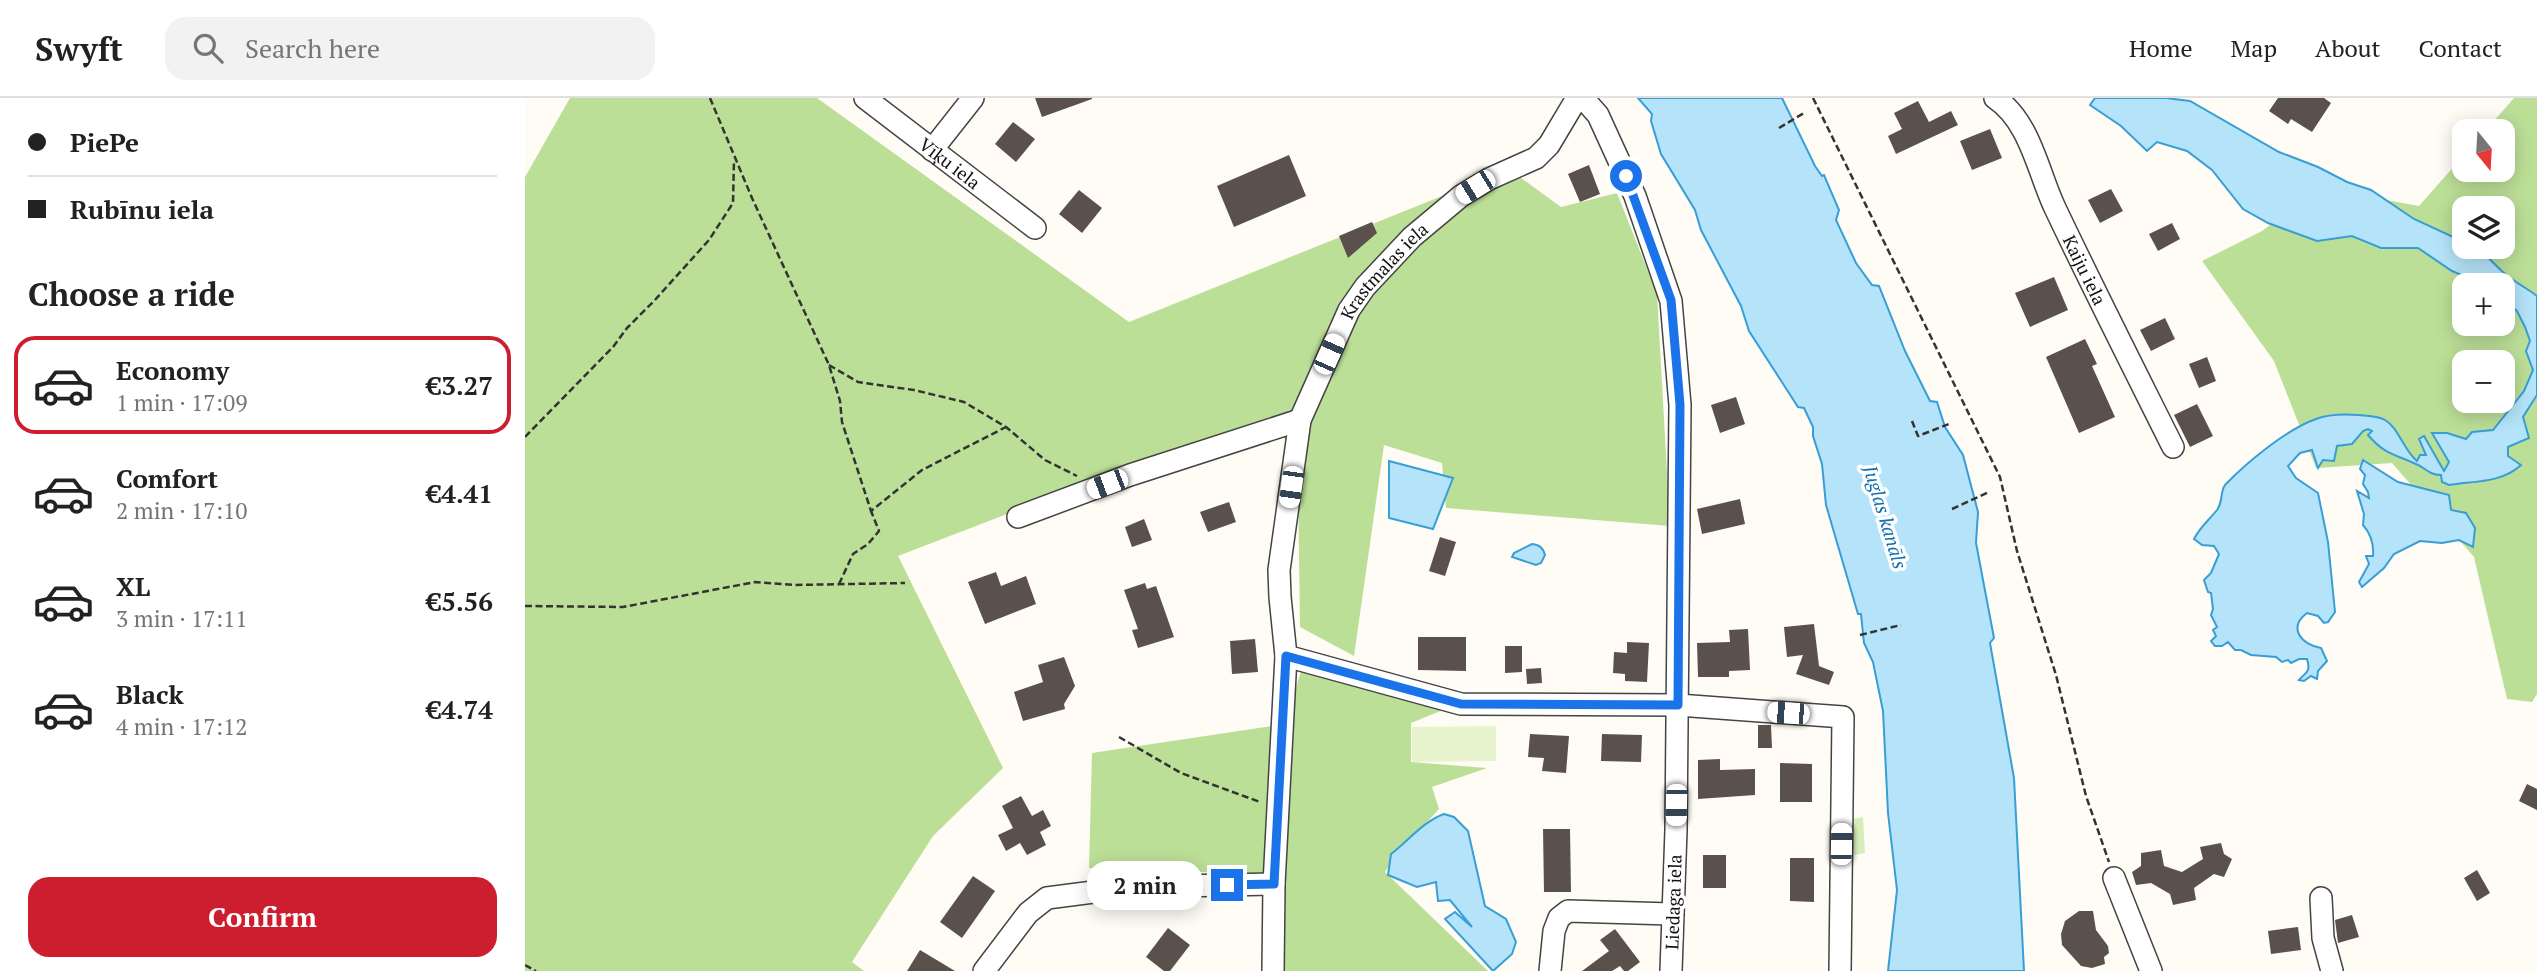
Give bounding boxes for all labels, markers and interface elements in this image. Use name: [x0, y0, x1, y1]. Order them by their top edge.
search box: [165, 17, 655, 80]
text: Swyft: [35, 27, 123, 70]
icon: search: [189, 29, 227, 67]
text: Search here: [245, 31, 380, 65]
text: Home: [2129, 32, 2193, 64]
text: Map: [2231, 32, 2277, 64]
text: About: [2315, 32, 2381, 64]
text: Contact: [2419, 32, 2502, 64]
north arrow: [2452, 119, 2515, 182]
map controls: [2452, 119, 2515, 413]
text: PiePe: [70, 125, 139, 159]
street label: Vīķu iela: [914, 132, 986, 194]
route start: [1610, 160, 1642, 192]
car: [1452, 167, 1499, 207]
text: Rubīnu iela: [70, 192, 214, 226]
button: layers: [2452, 196, 2515, 259]
street label: Krastmalas iela: [1334, 217, 1433, 323]
street label: Kaiju iela: [2058, 231, 2112, 309]
text: Choose a ride: [28, 273, 235, 315]
button: +: [2452, 273, 2515, 336]
car: [1311, 331, 1348, 377]
button: −: [2452, 350, 2515, 413]
text: Economy: [116, 353, 229, 387]
icon: car: [32, 354, 95, 417]
text: €3.27: [427, 368, 493, 402]
text: 1 min · 17:09: [116, 387, 248, 418]
text: Comfort: [116, 461, 218, 495]
water label: Juglas kanāls: [1858, 461, 1914, 572]
icon: car: [32, 462, 95, 525]
car: [1278, 465, 1305, 509]
car: [1084, 467, 1131, 501]
text: €4.41: [427, 476, 493, 510]
text: 2 min · 17:10: [116, 495, 248, 526]
text: XL: [116, 569, 150, 603]
icon: car: [32, 570, 95, 633]
text: €5.56: [427, 584, 493, 618]
text: 3 min · 17:11: [116, 603, 248, 634]
text: Black: [116, 677, 184, 711]
icon: car: [32, 678, 95, 741]
text: €4.74: [427, 692, 493, 726]
car: [1767, 701, 1810, 725]
text: 4 min · 17:12: [116, 711, 248, 742]
car: [1666, 784, 1687, 826]
car: [1831, 823, 1852, 865]
street label: Liedaga iela: [1659, 854, 1687, 950]
callout: 2 min: [1087, 860, 1203, 910]
route end: [1211, 869, 1243, 901]
text: 2 min: [1114, 870, 1176, 901]
button: Confirm: [28, 877, 497, 957]

